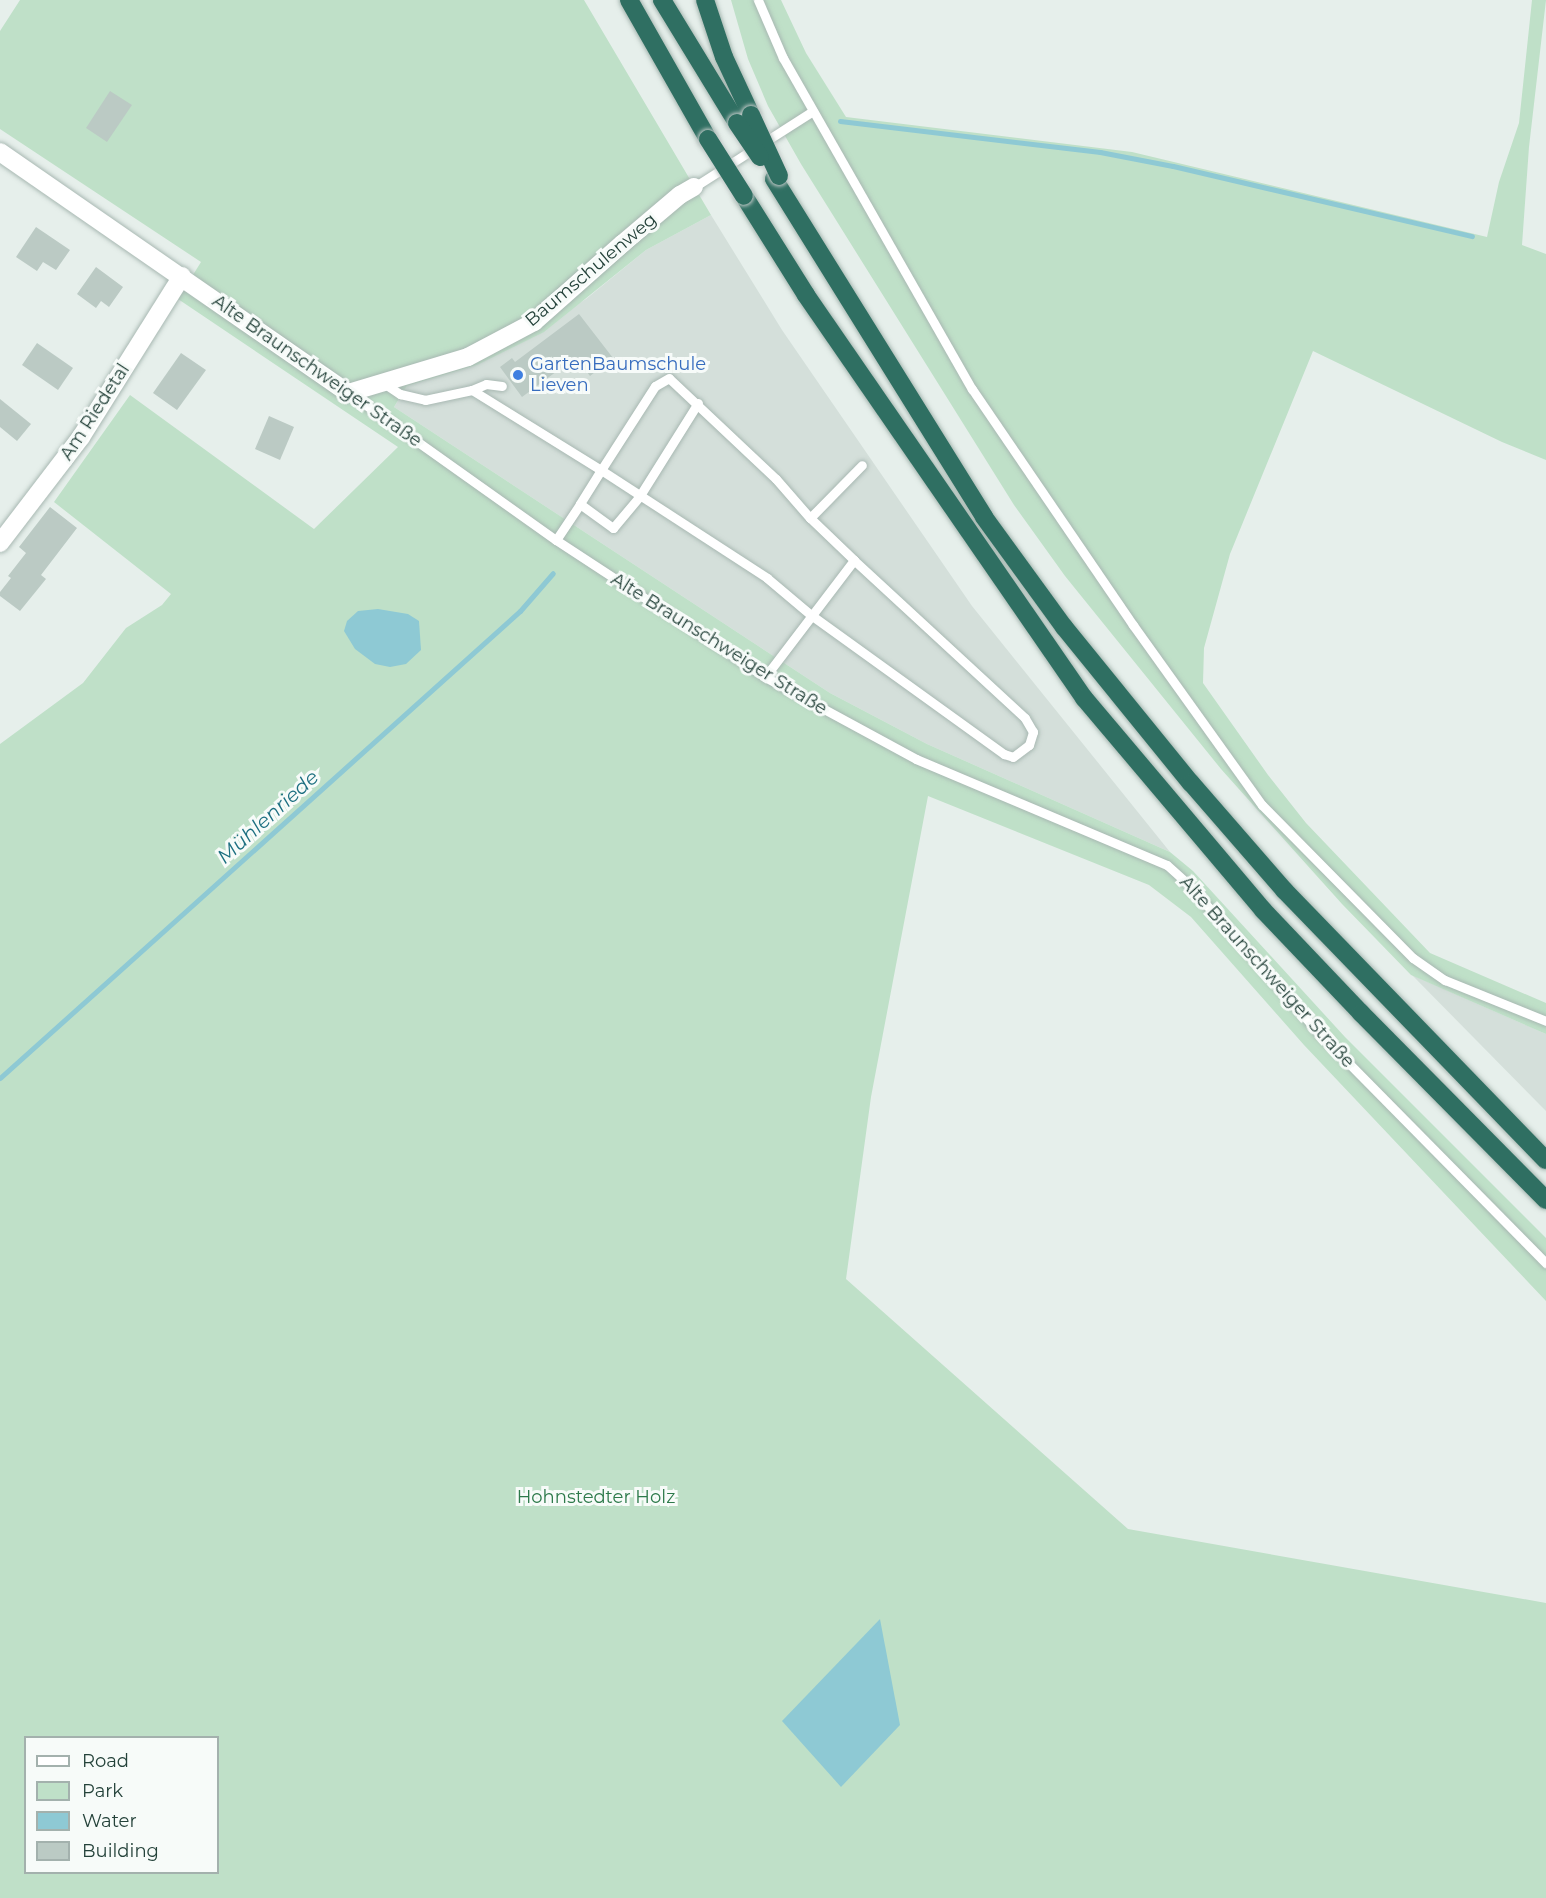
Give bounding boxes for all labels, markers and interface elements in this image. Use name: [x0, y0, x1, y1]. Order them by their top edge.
street label: Baumschulenweg: [521, 209, 661, 331]
street label: Alte Braunschweiger Straße: [208, 290, 426, 452]
place label: GartenBaumschule Lieven: [530, 354, 706, 397]
street label: Am Riedetal: [56, 360, 134, 464]
marker: GartenBaumschule Lieven: [511, 368, 525, 382]
street label: Alte Braunschweiger Straße: [607, 568, 831, 720]
water label: Mühlenriede: [212, 765, 324, 869]
street label: Alte Braunschweiger Straße: [1175, 872, 1359, 1072]
park label: Hohnstedter Holz: [517, 1486, 675, 1508]
legend: [24, 1736, 219, 1874]
text: Road: [82, 1750, 129, 1772]
text: Park: [82, 1780, 123, 1802]
text: Water: [82, 1810, 137, 1832]
text: Building: [82, 1840, 159, 1862]

